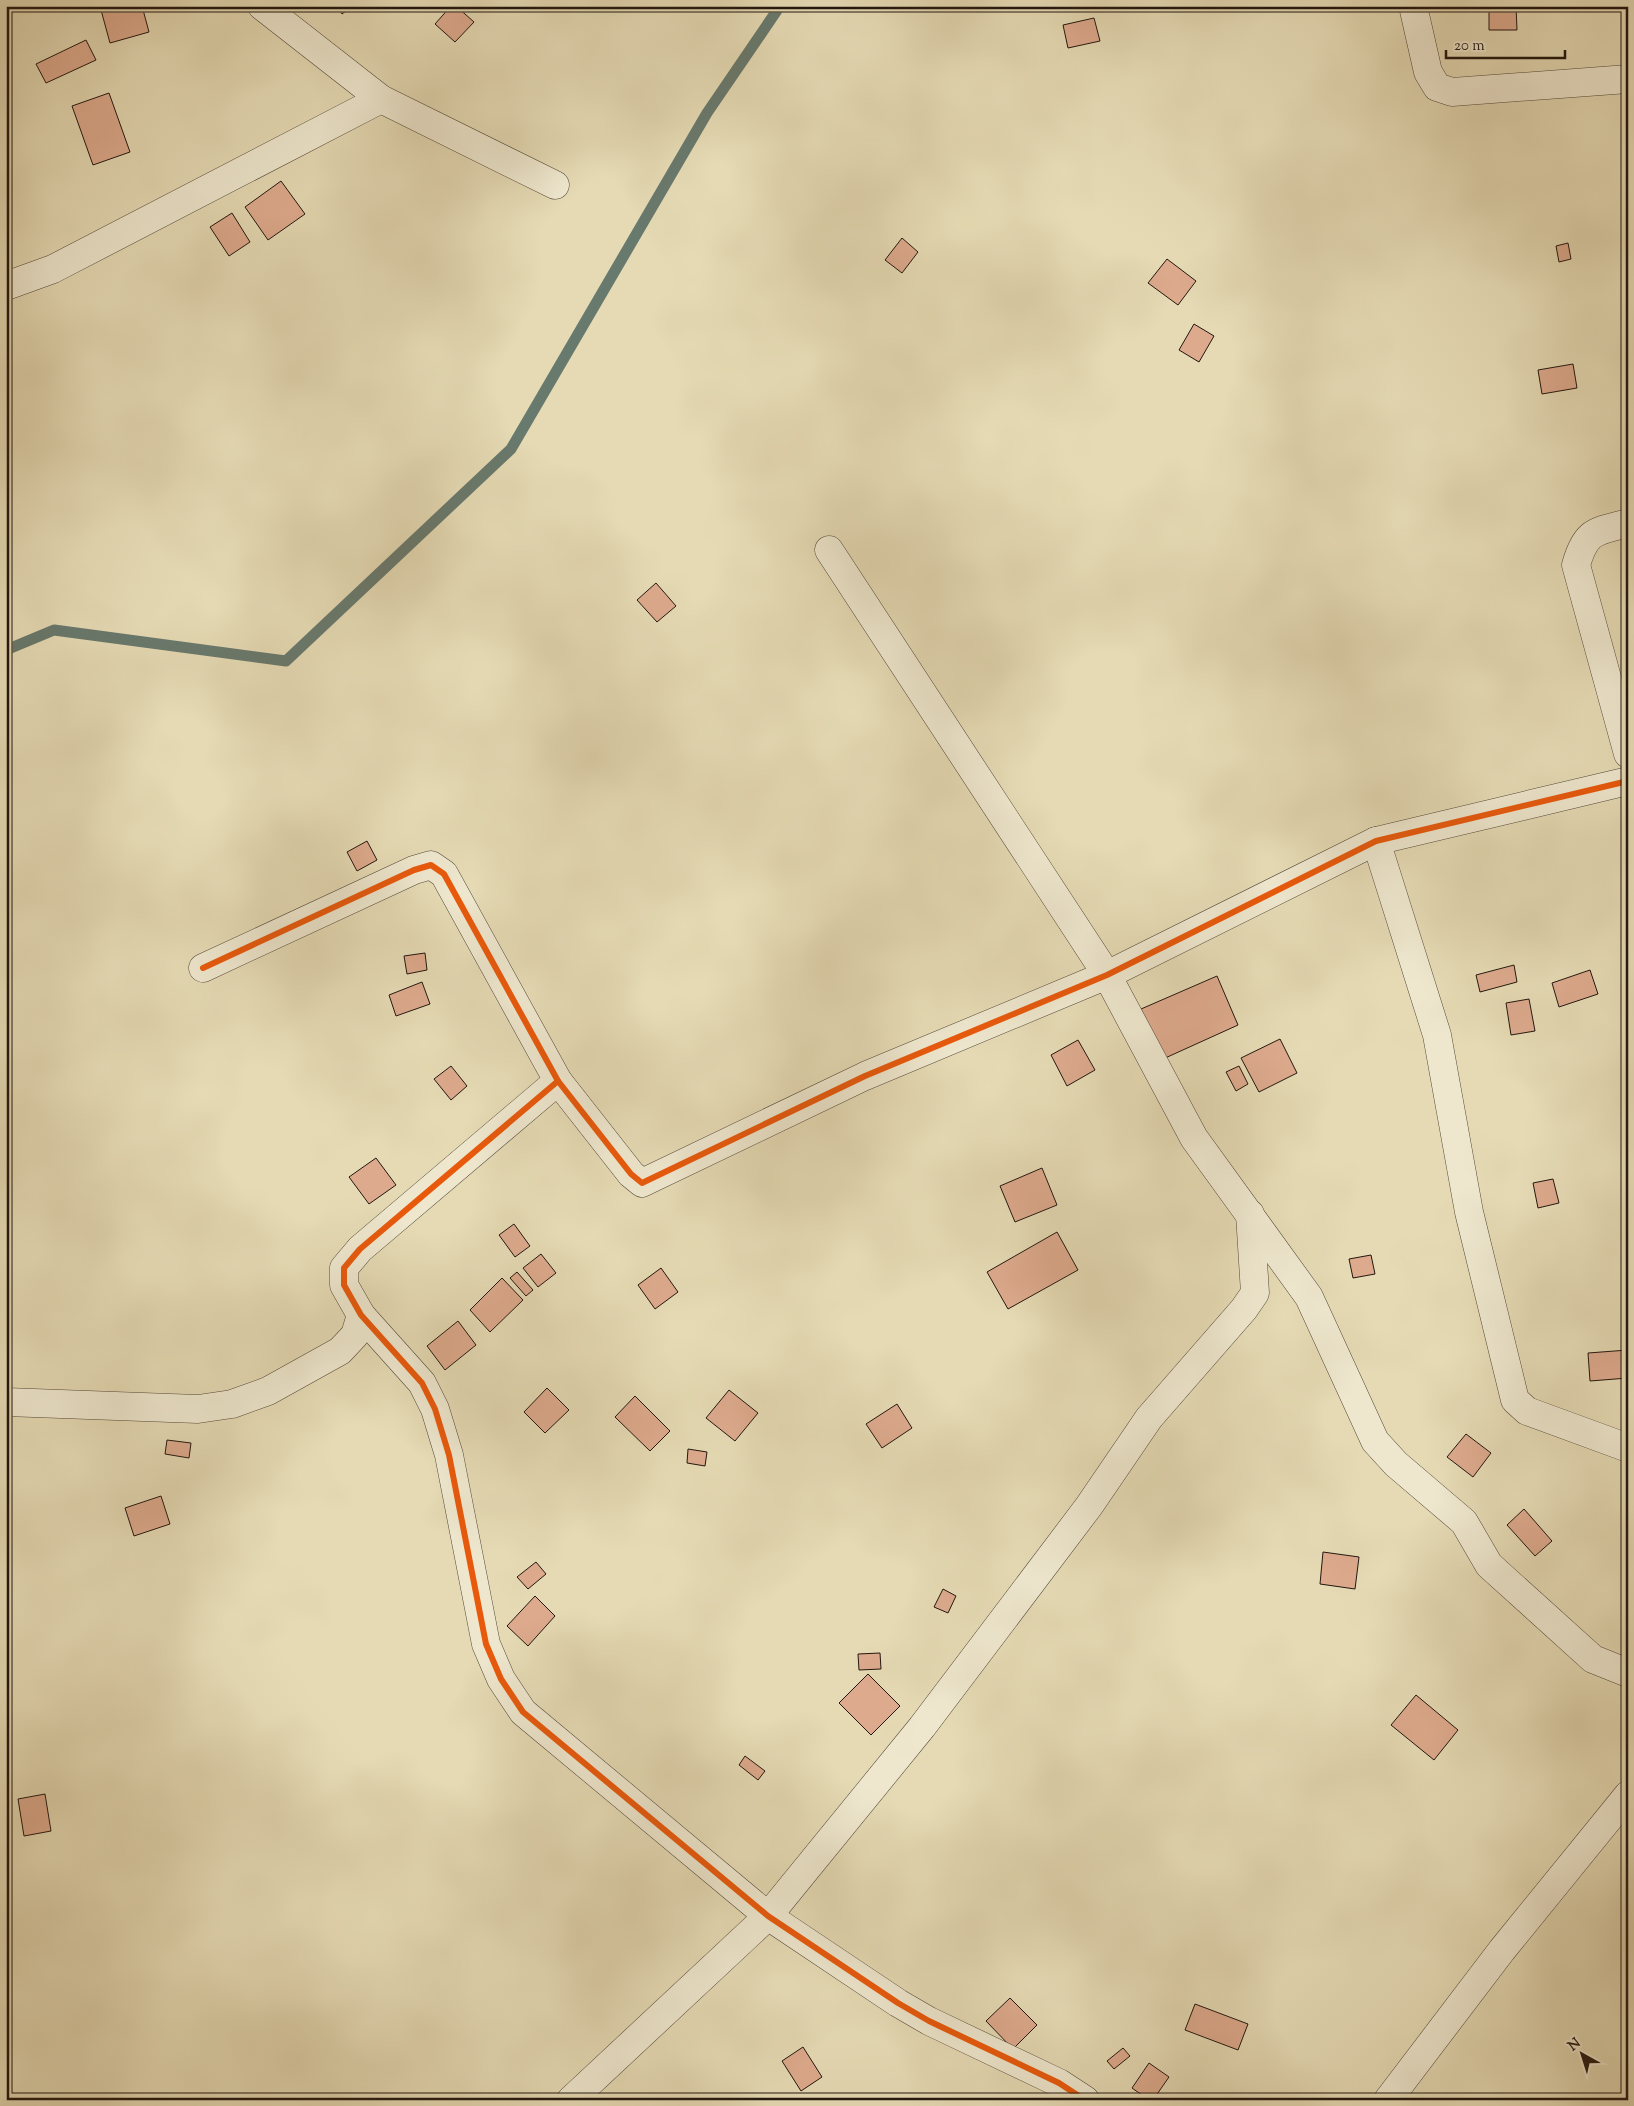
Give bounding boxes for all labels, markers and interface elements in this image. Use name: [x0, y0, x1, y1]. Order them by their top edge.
scale bar: [1446, 28, 1565, 60]
text: 20 m: [1454, 36, 1485, 57]
north arrow: [1556, 2028, 1606, 2078]
text: N: [1564, 2034, 1586, 2057]

